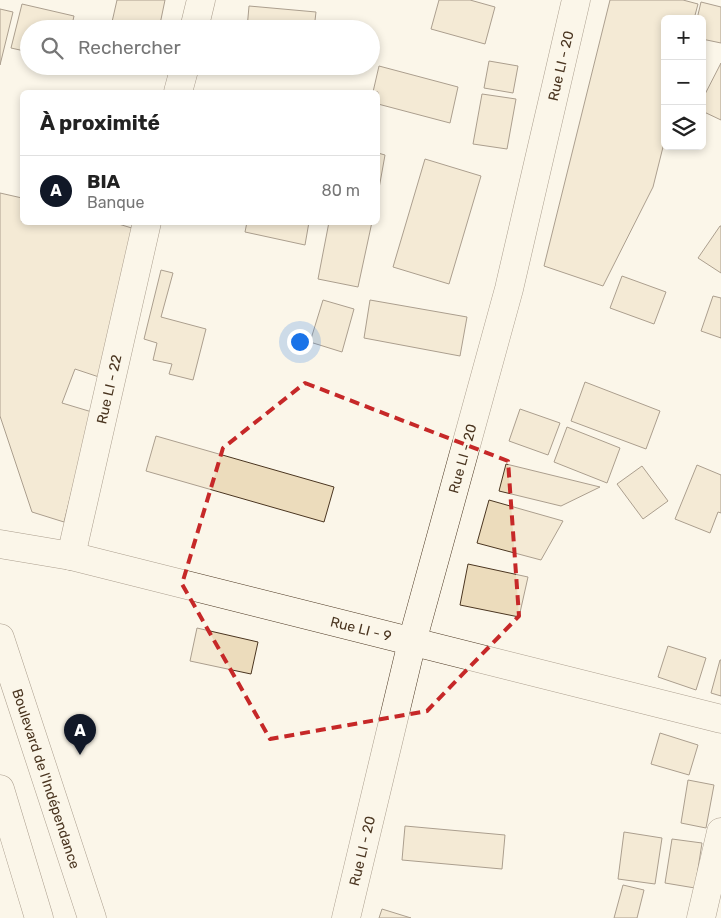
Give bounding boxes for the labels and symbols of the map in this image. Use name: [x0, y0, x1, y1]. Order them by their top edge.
street label: Rue LI - 20: [545, 29, 578, 103]
your location: [287, 329, 313, 355]
street label: Rue LI - 22: [93, 353, 126, 426]
street label: Rue LI - 20: [445, 422, 481, 495]
street label: Rue LI - 9: [328, 613, 393, 645]
street label: Boulevard de l'Indépendance: [8, 687, 83, 871]
pin: A: [64, 714, 96, 755]
street label: Rue LI - 20: [346, 814, 379, 888]

